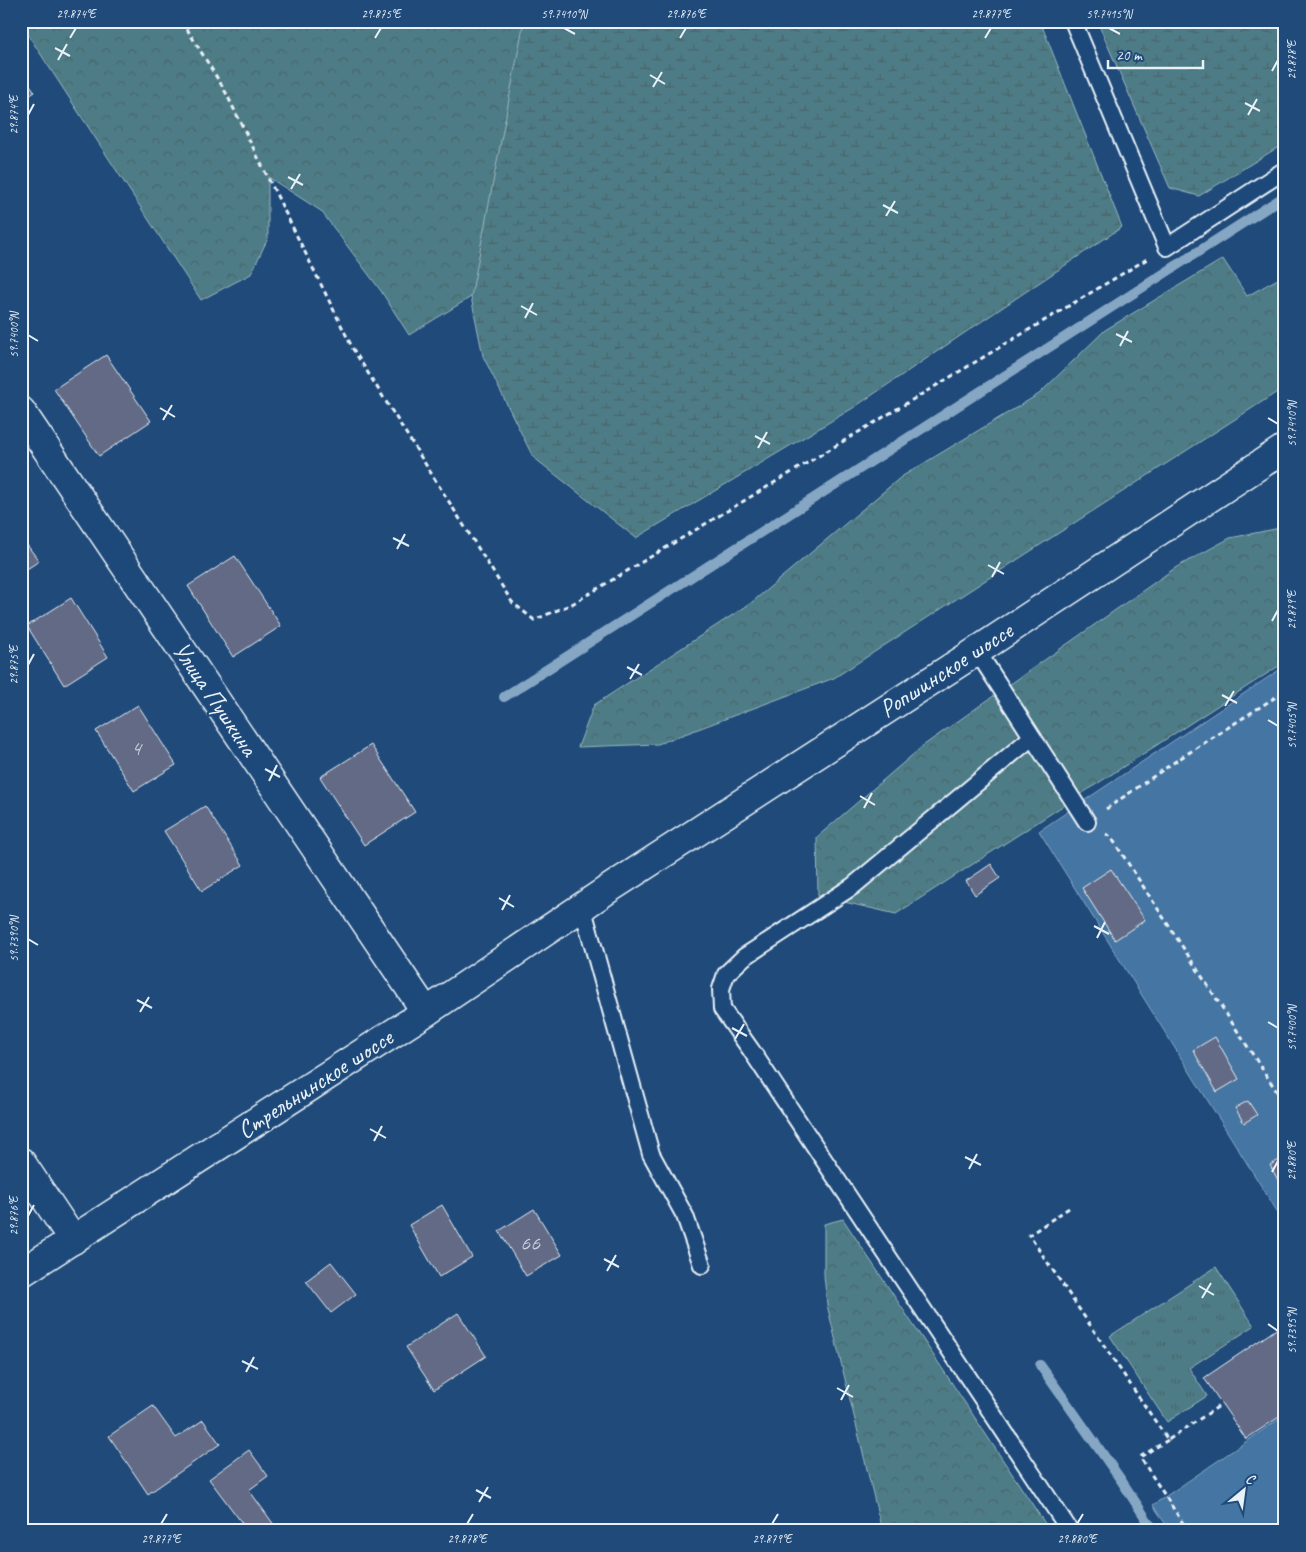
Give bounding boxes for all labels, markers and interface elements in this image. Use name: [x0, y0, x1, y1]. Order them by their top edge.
text: 29.874°E: [56, 6, 97, 22]
text: 29.875°E: [361, 6, 402, 22]
text: 59.7410°N: [541, 6, 588, 22]
text: 29.876°E: [666, 6, 707, 22]
text: 29.877°E: [971, 6, 1012, 22]
text: 59.7415°N: [1086, 6, 1133, 22]
scale bar: [1108, 38, 1204, 70]
text: 29.878°E: [1284, 39, 1300, 80]
text: 20 m: [1116, 46, 1143, 65]
text: 29.874°E: [6, 94, 22, 135]
text: 59.7400°N: [6, 311, 22, 358]
text: 59.7410°N: [1284, 400, 1300, 447]
text: 29.879°E: [1284, 589, 1300, 630]
street label: Ропшинское шоссе: [873, 614, 1020, 725]
street label: Улица Пушкина: [165, 636, 266, 764]
text: 29.875°E: [6, 644, 22, 685]
text: 59.7405°N: [1284, 702, 1300, 749]
house number: 4: [131, 734, 143, 762]
text: 59.7390°N: [6, 915, 22, 962]
text: 59.7400°N: [1284, 1004, 1300, 1051]
street label: Стрельнинское шоссе: [231, 1021, 400, 1146]
text: 29.880°E: [1284, 1140, 1300, 1181]
text: 29.876°E: [6, 1195, 22, 1236]
house number: 66: [520, 1229, 541, 1257]
text: 59.7395°N: [1284, 1307, 1300, 1354]
north arrow: [1218, 1464, 1268, 1514]
text: С: [1243, 1470, 1259, 1489]
text: 29.877°E: [141, 1531, 182, 1547]
text: 29.878°E: [447, 1531, 488, 1547]
text: 29.879°E: [752, 1531, 793, 1547]
text: 29.880°E: [1057, 1531, 1098, 1547]

